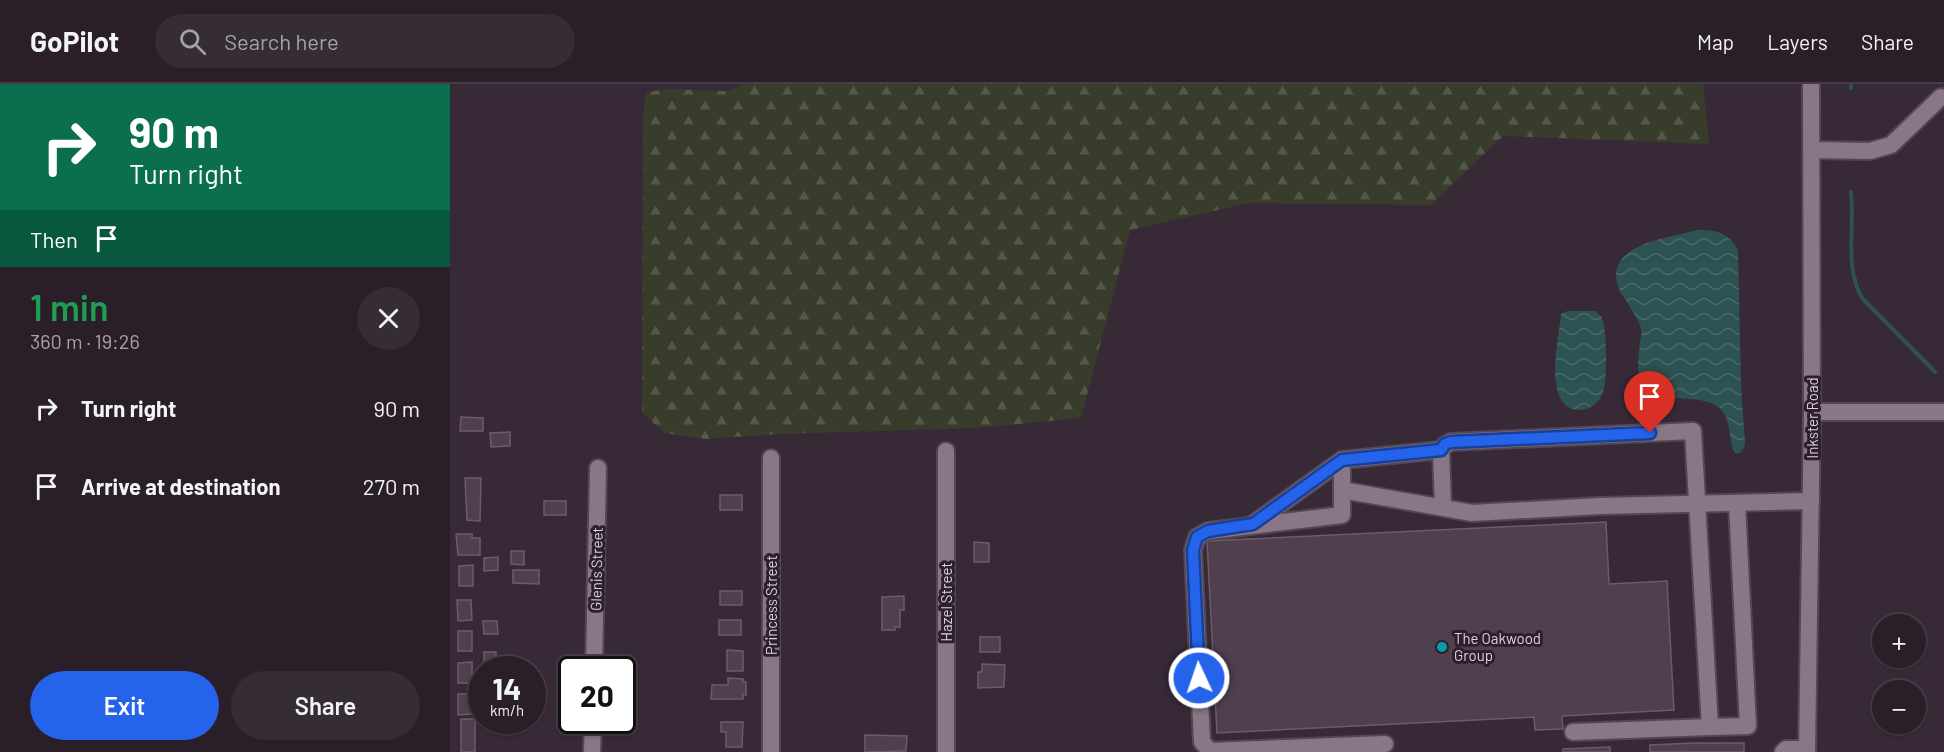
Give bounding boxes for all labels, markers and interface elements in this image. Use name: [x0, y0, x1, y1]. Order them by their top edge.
search box: [155, 14, 575, 68]
text: GoPilot: [30, 24, 119, 58]
icon: search: [176, 25, 209, 58]
text: Search here: [224, 28, 339, 54]
text: Map: [1697, 29, 1734, 54]
text: Layers: [1767, 29, 1828, 54]
text: Share: [1861, 29, 1914, 54]
text: 90 m: [129, 106, 219, 156]
icon: right: [30, 108, 108, 186]
text: Turn right: [129, 157, 243, 189]
icon: arrive: [90, 222, 123, 255]
text: Then: [30, 226, 78, 252]
text: 1 min: [30, 285, 109, 328]
button: close: [357, 287, 420, 350]
text: 360 m · 19:26: [30, 329, 140, 353]
pin: [1624, 371, 1675, 433]
street label: Inkster Road: [1803, 377, 1821, 459]
icon: arrive: [1633, 380, 1666, 413]
icon: right: [30, 392, 63, 425]
text: Turn right: [81, 395, 176, 421]
text: 90 m: [374, 395, 420, 421]
icon: arrive: [30, 470, 63, 503]
text: Arrive at destination: [81, 473, 280, 499]
text: 270 m: [363, 473, 420, 499]
street label: Glenis Street: [586, 527, 606, 611]
street label: Princess Street: [762, 555, 780, 655]
street label: Hazel Street: [937, 562, 955, 642]
map controls: [1872, 614, 1926, 734]
button: +: [1872, 614, 1926, 668]
place label: The Oakwood Group: [1454, 629, 1541, 664]
marker: The Oakwood Group: [1435, 640, 1449, 654]
position arrow: [1167, 646, 1231, 710]
speed limit sign: 20: [558, 656, 636, 734]
text: 14: [493, 670, 521, 706]
button: Exit: [30, 671, 219, 740]
button: Share: [231, 671, 420, 740]
button: −: [1872, 680, 1926, 734]
text: km/h: [490, 701, 524, 719]

